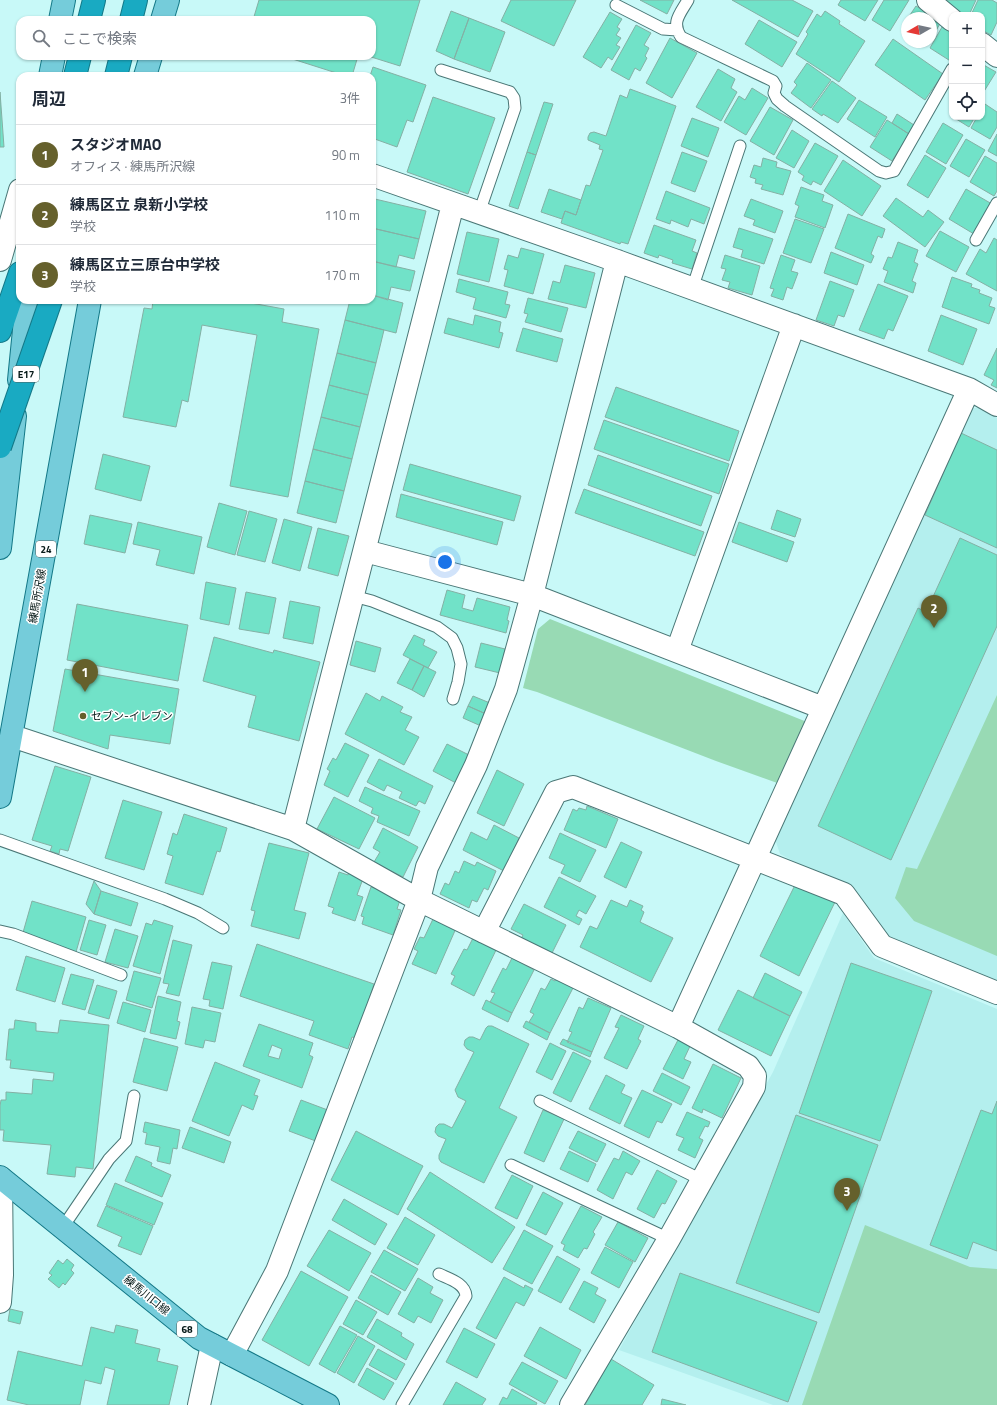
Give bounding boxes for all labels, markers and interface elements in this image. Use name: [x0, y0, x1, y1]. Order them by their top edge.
north arrow: [901, 12, 937, 48]
map controls: [949, 12, 985, 120]
button: +: [949, 12, 985, 48]
search box: [16, 16, 376, 60]
icon: search: [30, 27, 52, 49]
text: ここで検索: [62, 27, 137, 50]
button: −: [949, 48, 985, 84]
button: locate: [949, 84, 985, 120]
text: 周辺: [32, 86, 66, 112]
text: 3件: [340, 88, 360, 108]
text: スタジオMAO: [70, 133, 162, 156]
text: 1: [41, 145, 49, 165]
text: 90 m: [332, 145, 360, 165]
text: オフィス · 練馬所沢線: [70, 156, 195, 176]
text: 練馬区立 泉新小学校: [70, 193, 208, 216]
text: 2: [41, 205, 49, 225]
text: 110 m: [324, 205, 360, 225]
text: 学校: [70, 216, 96, 236]
text: 練馬区立三原台中学校: [70, 253, 220, 276]
text: 3: [41, 265, 49, 285]
text: 170 m: [324, 265, 360, 285]
text: 学校: [70, 276, 96, 296]
road number: E17: [13, 366, 39, 382]
road number: 24: [36, 541, 56, 557]
your location: [435, 552, 455, 572]
street label: 練馬所沢線: [24, 568, 50, 624]
pin: 2: [921, 595, 947, 628]
pin: 1: [72, 659, 98, 692]
place label: セブン-イレブン: [91, 708, 173, 724]
marker: セブン-イレブン: [78, 711, 88, 721]
pin: 3: [834, 1178, 860, 1211]
street label: 練馬川口線: [121, 1271, 173, 1319]
road number: 68: [177, 1321, 197, 1337]

